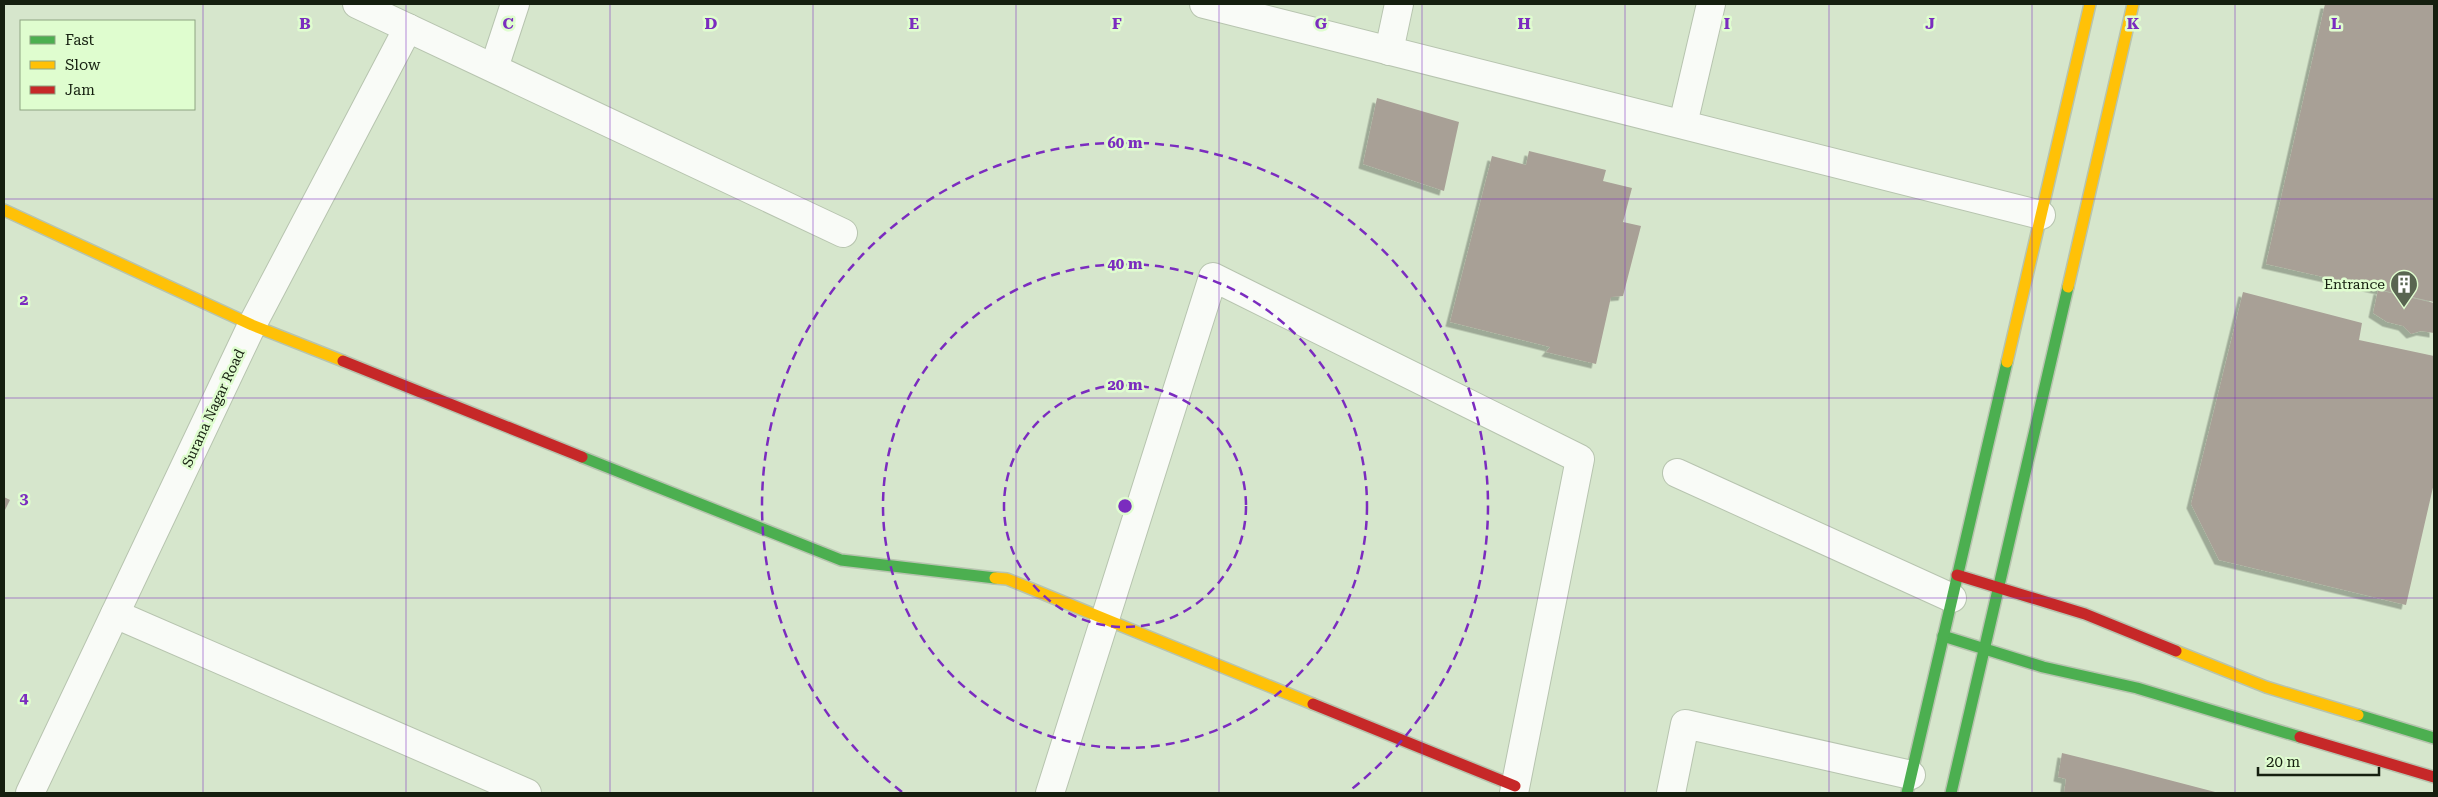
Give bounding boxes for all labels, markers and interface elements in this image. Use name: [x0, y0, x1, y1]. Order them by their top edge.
text: B: [299, 14, 311, 33]
text: C: [502, 14, 514, 33]
text: D: [705, 14, 718, 33]
text: E: [909, 14, 919, 33]
text: F: [1112, 14, 1122, 33]
text: G: [1315, 14, 1328, 33]
text: H: [1517, 14, 1531, 33]
text: I: [1724, 14, 1730, 33]
text: J: [1925, 14, 1935, 33]
text: K: [2127, 14, 2140, 33]
text: L: [2331, 14, 2341, 33]
legend: [20, 20, 195, 110]
text: Fast: [65, 31, 95, 49]
text: Slow: [65, 56, 101, 74]
text: Jam: [65, 81, 95, 99]
text: 60 m: [1107, 134, 1143, 152]
text: 40 m: [1107, 255, 1143, 273]
building icon: Entrance: [2389, 269, 2419, 308]
place label: Entrance: [2324, 276, 2385, 292]
text: 2: [20, 290, 29, 309]
street label: Surana Nagar Road: [179, 346, 247, 470]
text: 20 m: [1107, 376, 1143, 394]
text: 3: [20, 489, 29, 508]
centre of rings: [1116, 497, 1134, 515]
text: 4: [20, 688, 29, 707]
scale bar: [2258, 744, 2379, 776]
text: 20 m: [2266, 753, 2301, 771]

